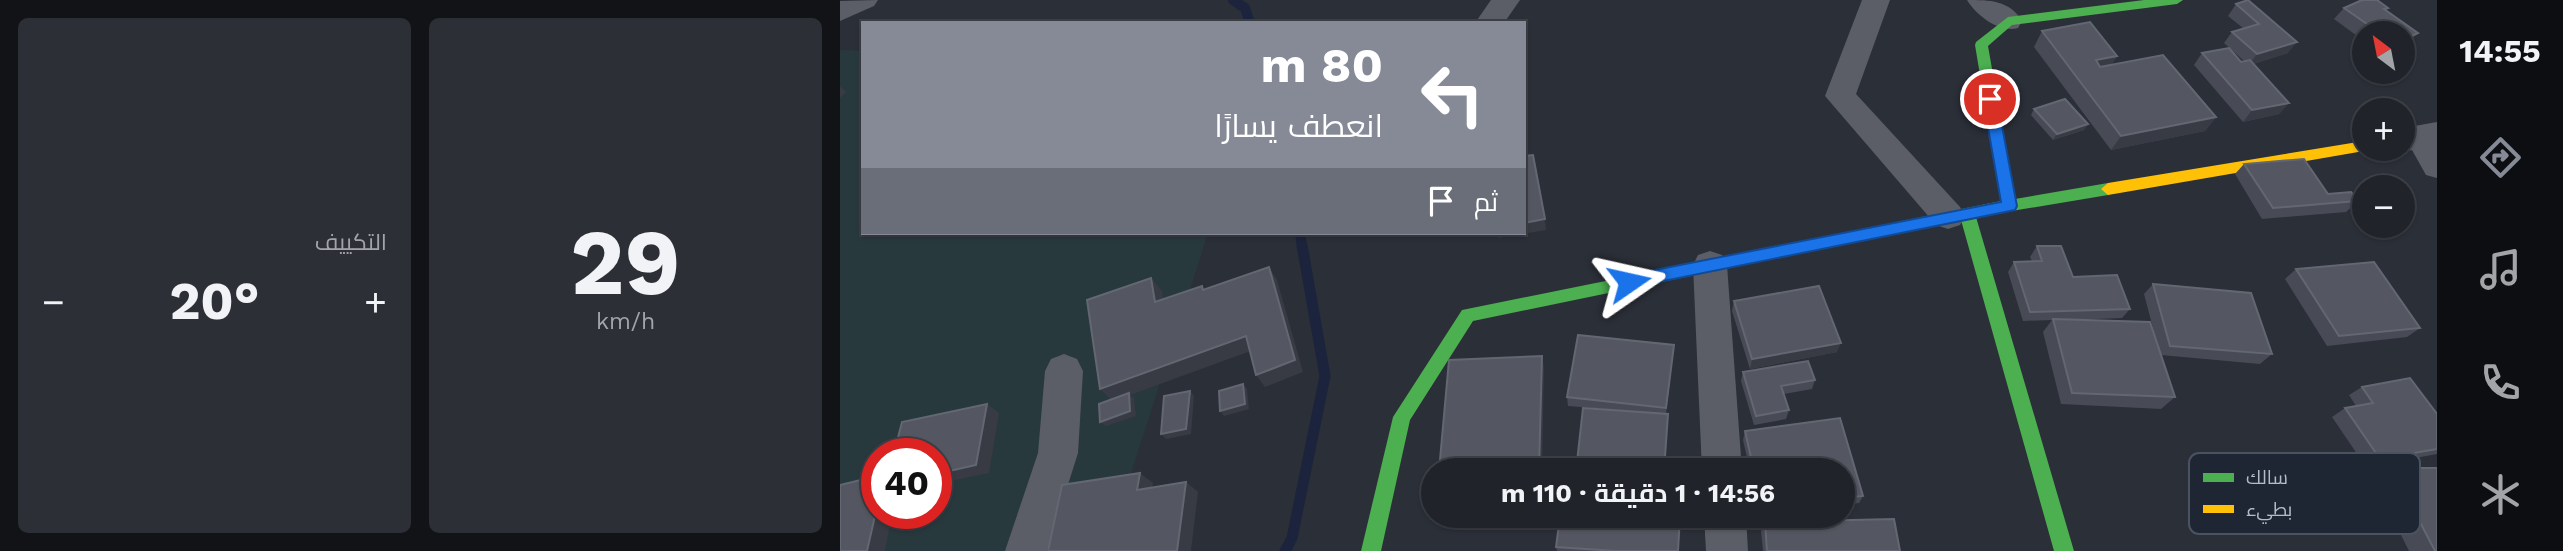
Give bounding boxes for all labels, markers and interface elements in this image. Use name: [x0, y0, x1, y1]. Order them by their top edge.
north arrow: [2352, 21, 2415, 84]
map controls: [2352, 21, 2415, 238]
text: 14:55: [2459, 32, 2541, 70]
text: 80 m: [1261, 36, 1383, 94]
icon: left: [1407, 49, 1498, 140]
pin: [1960, 69, 2020, 129]
icon: arrive: [1971, 80, 2009, 118]
button: +: [2352, 98, 2415, 161]
text: انعطف يسارًا: [1214, 107, 1383, 145]
icon: directions: [2476, 133, 2525, 182]
button: −: [2352, 175, 2415, 238]
icon: arrive: [1422, 182, 1460, 220]
text: ثم: [1474, 187, 1498, 217]
text: 29: [570, 209, 681, 316]
text: التكييف: [315, 229, 387, 256]
position arrow: [1592, 245, 1666, 319]
icon: music: [2476, 245, 2525, 294]
text: 20°: [169, 271, 260, 332]
text: −: [42, 280, 65, 324]
text: +: [364, 280, 387, 324]
text: km/h: [596, 308, 655, 335]
icon: phone: [2476, 358, 2525, 407]
speed limit sign: 40: [861, 438, 952, 529]
legend: [2189, 453, 2420, 534]
text: سالك: [2246, 466, 2288, 489]
icon: climate: [2476, 470, 2525, 519]
text: 14:56 · 1 دقيقة · 110 m: [1501, 478, 1775, 508]
text: بطيء: [2246, 498, 2292, 524]

